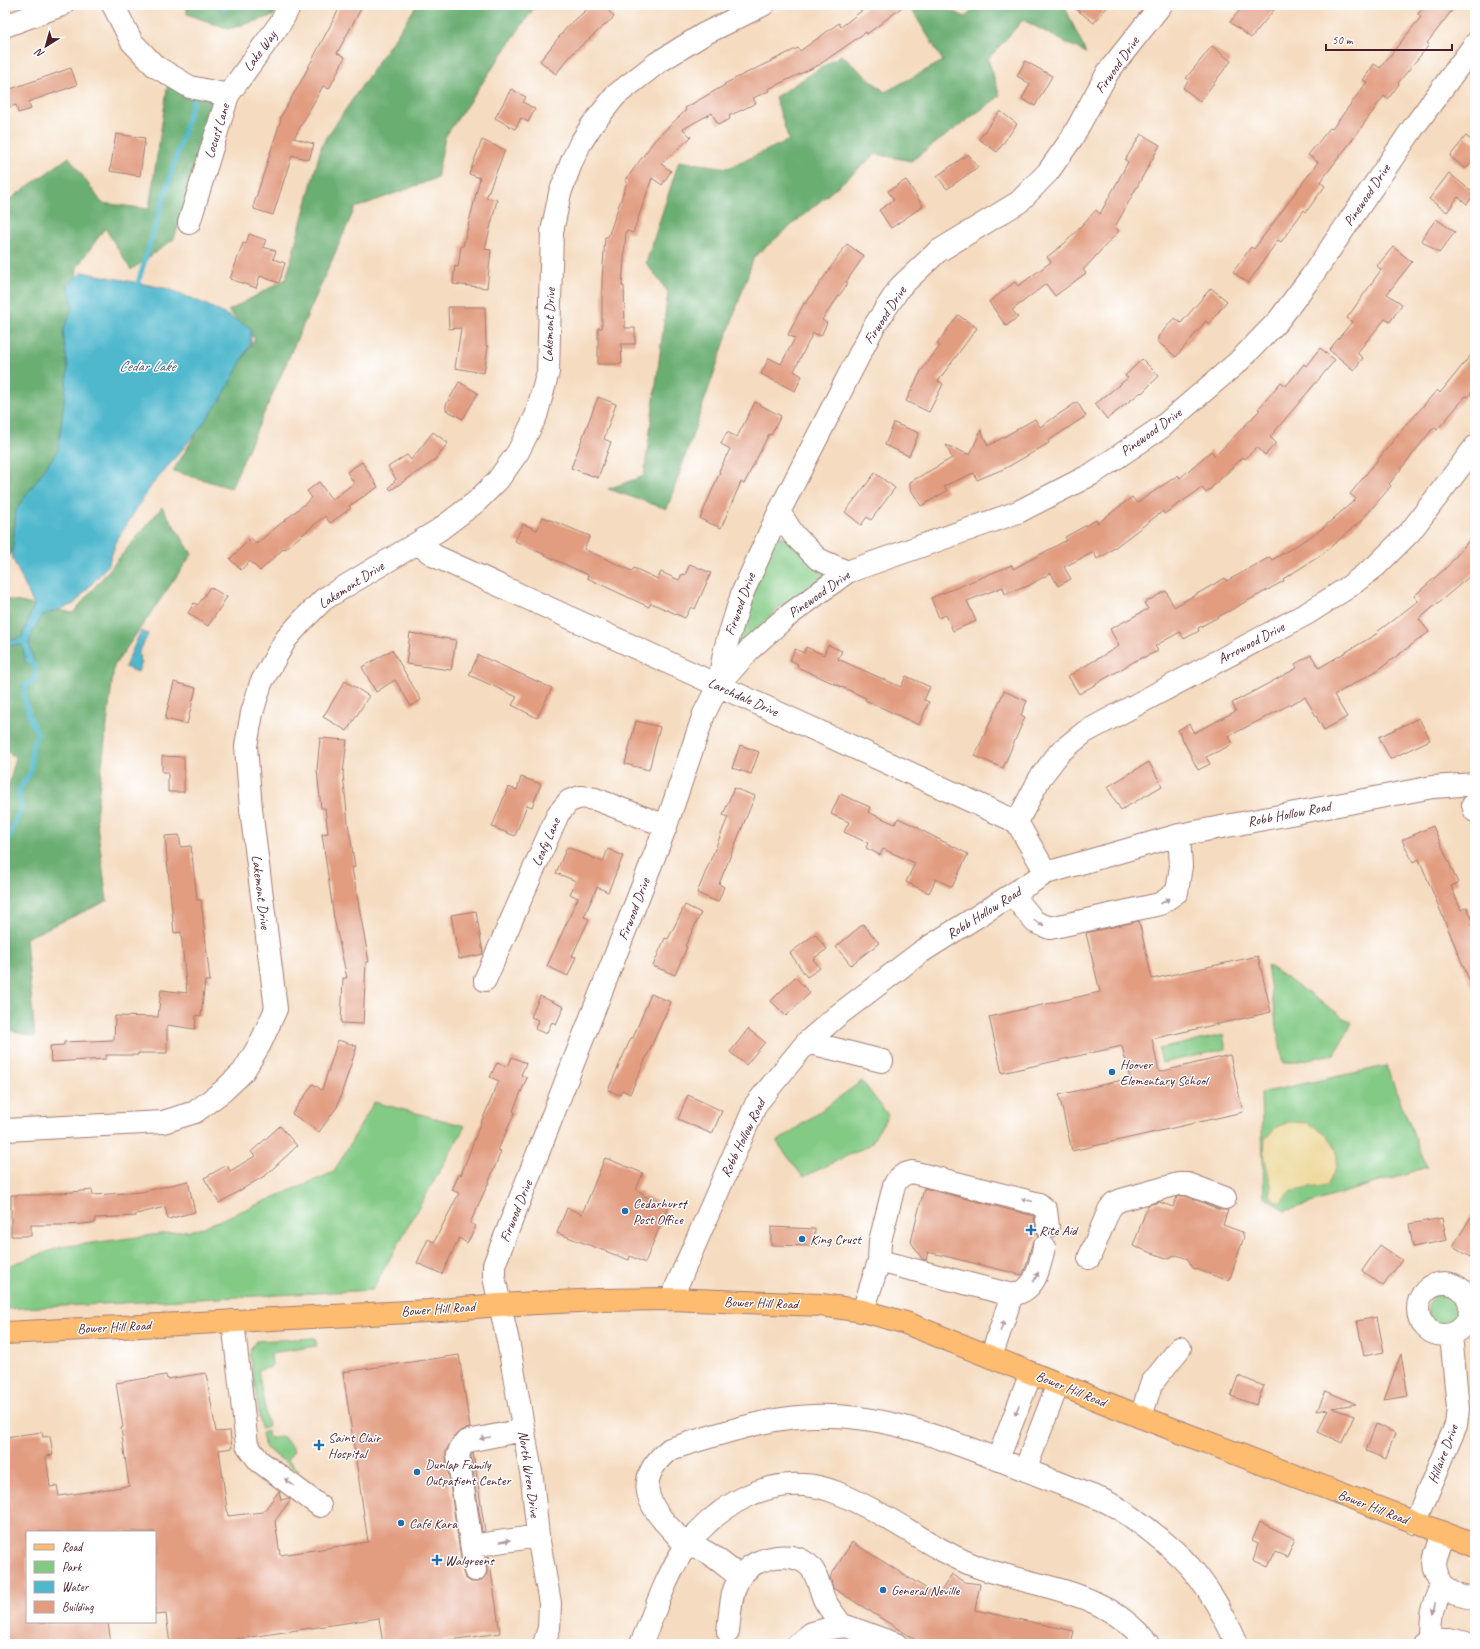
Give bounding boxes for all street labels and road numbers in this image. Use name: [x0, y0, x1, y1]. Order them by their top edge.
street label: Lake Way: [240, 27, 281, 74]
street label: Firwood Drive: [1091, 32, 1144, 97]
street label: Locust Lane: [201, 100, 234, 160]
street label: Pinewood Drive: [1340, 160, 1395, 229]
street label: Firwood Drive: [860, 282, 911, 347]
street label: Lakemont Drive: [539, 286, 559, 363]
street label: Pinewood Drive: [1117, 403, 1186, 460]
street label: Lakemont Drive: [315, 557, 388, 612]
street label: Pinewood Drive: [785, 566, 854, 621]
street label: Firwood Drive: [721, 569, 760, 638]
street label: Arrowood Drive: [1215, 618, 1288, 668]
street label: Larchdale Drive: [705, 674, 782, 721]
street label: Robb Hollow Road: [1246, 797, 1335, 830]
street label: Leafy Lane: [528, 814, 565, 869]
street label: Lakemont Drive: [248, 854, 274, 931]
street label: Firwood Drive: [614, 874, 654, 943]
street label: Robb Hollow Road: [944, 882, 1026, 943]
street label: Robb Hollow Road: [717, 1094, 770, 1180]
street label: Firwood Drive: [496, 1176, 537, 1244]
street label: Bower Hill Road: [724, 1293, 801, 1313]
street label: Bower Hill Road: [401, 1298, 478, 1320]
street label: Bower Hill Road: [77, 1316, 154, 1337]
street label: Bower Hill Road: [1034, 1367, 1111, 1412]
street label: Hillaire Drive: [1424, 1421, 1463, 1486]
street label: North Wren Drive: [515, 1430, 544, 1520]
street label: Bower Hill Road: [1335, 1486, 1413, 1529]

